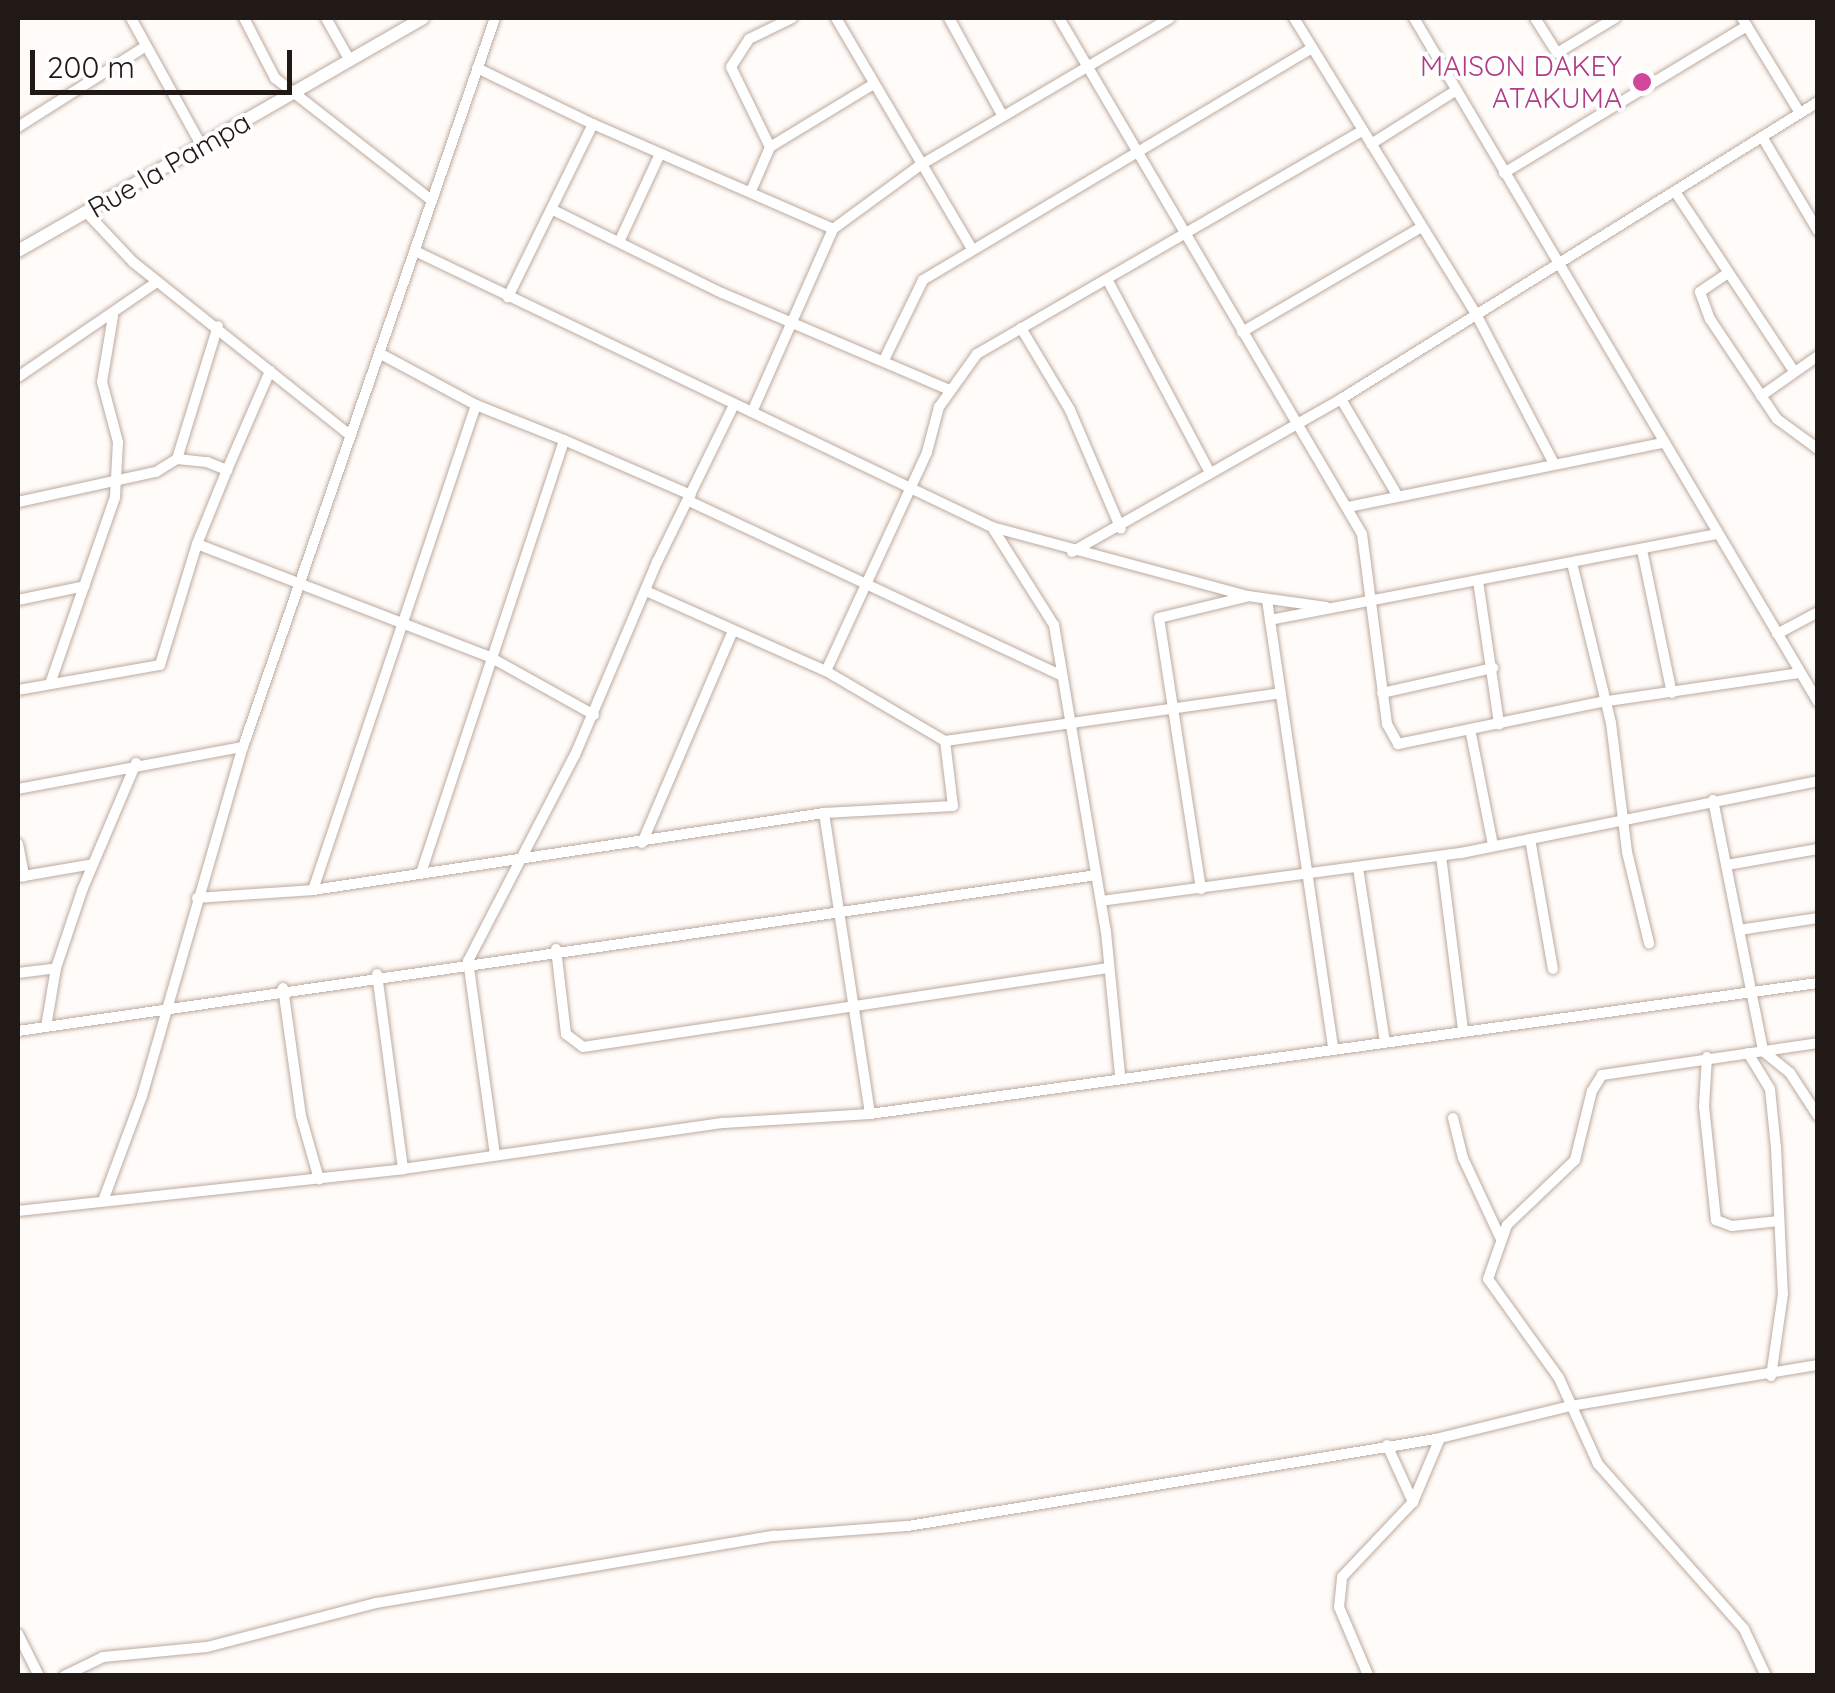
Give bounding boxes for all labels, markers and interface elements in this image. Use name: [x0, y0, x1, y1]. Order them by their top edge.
scale bar: [35, 30, 298, 92]
text: 200 m: [47, 48, 135, 86]
place label: MAISON DAKEY ATAKUMA: [1420, 49, 1622, 115]
marker: MAISON DAKEY ATAKUMA: [1631, 71, 1653, 93]
street label: Rue la Pampa: [82, 105, 256, 225]

